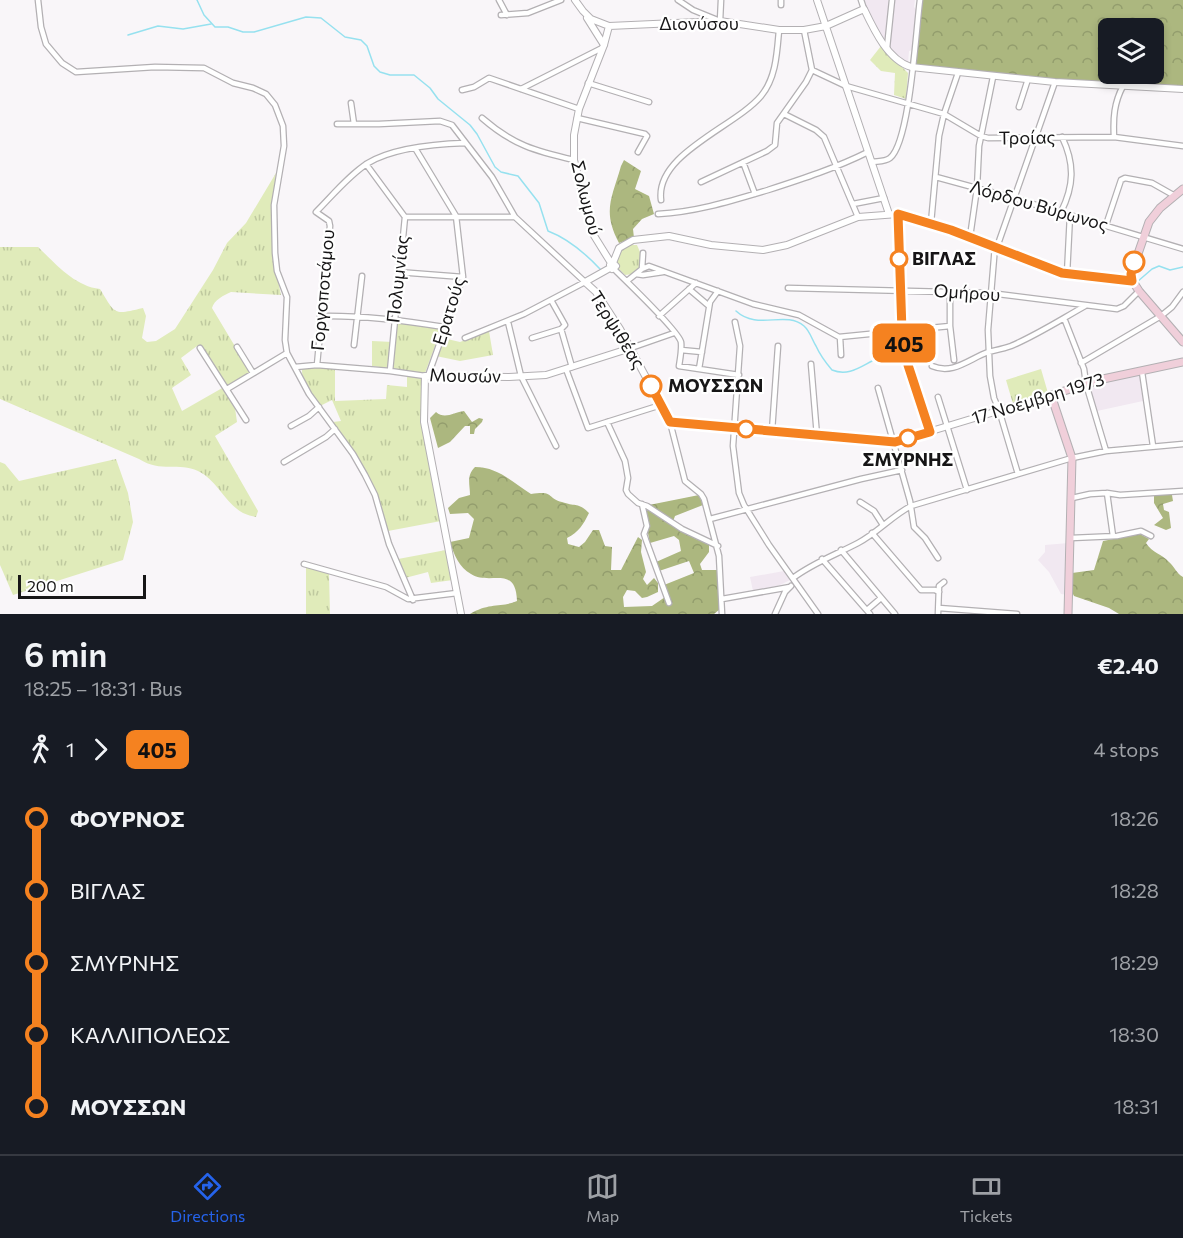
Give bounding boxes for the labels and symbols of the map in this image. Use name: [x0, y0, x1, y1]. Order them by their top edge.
street label: Διονύσου: [659, 12, 739, 34]
street label: Τροίας: [998, 126, 1056, 148]
street label: Σολωμού: [567, 158, 607, 237]
street label: Λόρδου Βύρωνος: [968, 175, 1111, 235]
street label: Γοργοποτάμου: [306, 228, 338, 351]
street label: Πολυμνίας: [381, 234, 413, 324]
place label: ΒΙΓΛΑΣ: [912, 247, 976, 269]
marker: ΒΙΓΛΑΣ: [890, 250, 908, 268]
unlabelled marker: [1123, 251, 1145, 273]
street label: Ερατούς: [427, 274, 469, 348]
street label: Ομήρου: [933, 279, 1001, 305]
street label: Τερψιθέας: [585, 287, 650, 373]
line badge: 405: [870, 324, 938, 362]
street label: Μουσών: [429, 363, 501, 387]
street label: 17 Νοέμβρη 1973: [969, 367, 1107, 429]
place label: ΜΟΥΣΣΩΝ: [668, 374, 763, 396]
marker: ΜΟΥΣΣΩΝ: [640, 375, 662, 397]
unlabelled marker: [737, 420, 755, 438]
marker: ΣΜΥΡΝΗΣ: [899, 429, 917, 447]
place label: ΣΜΥΡΝΗΣ: [863, 448, 954, 470]
scale bar: [18, 572, 146, 600]

